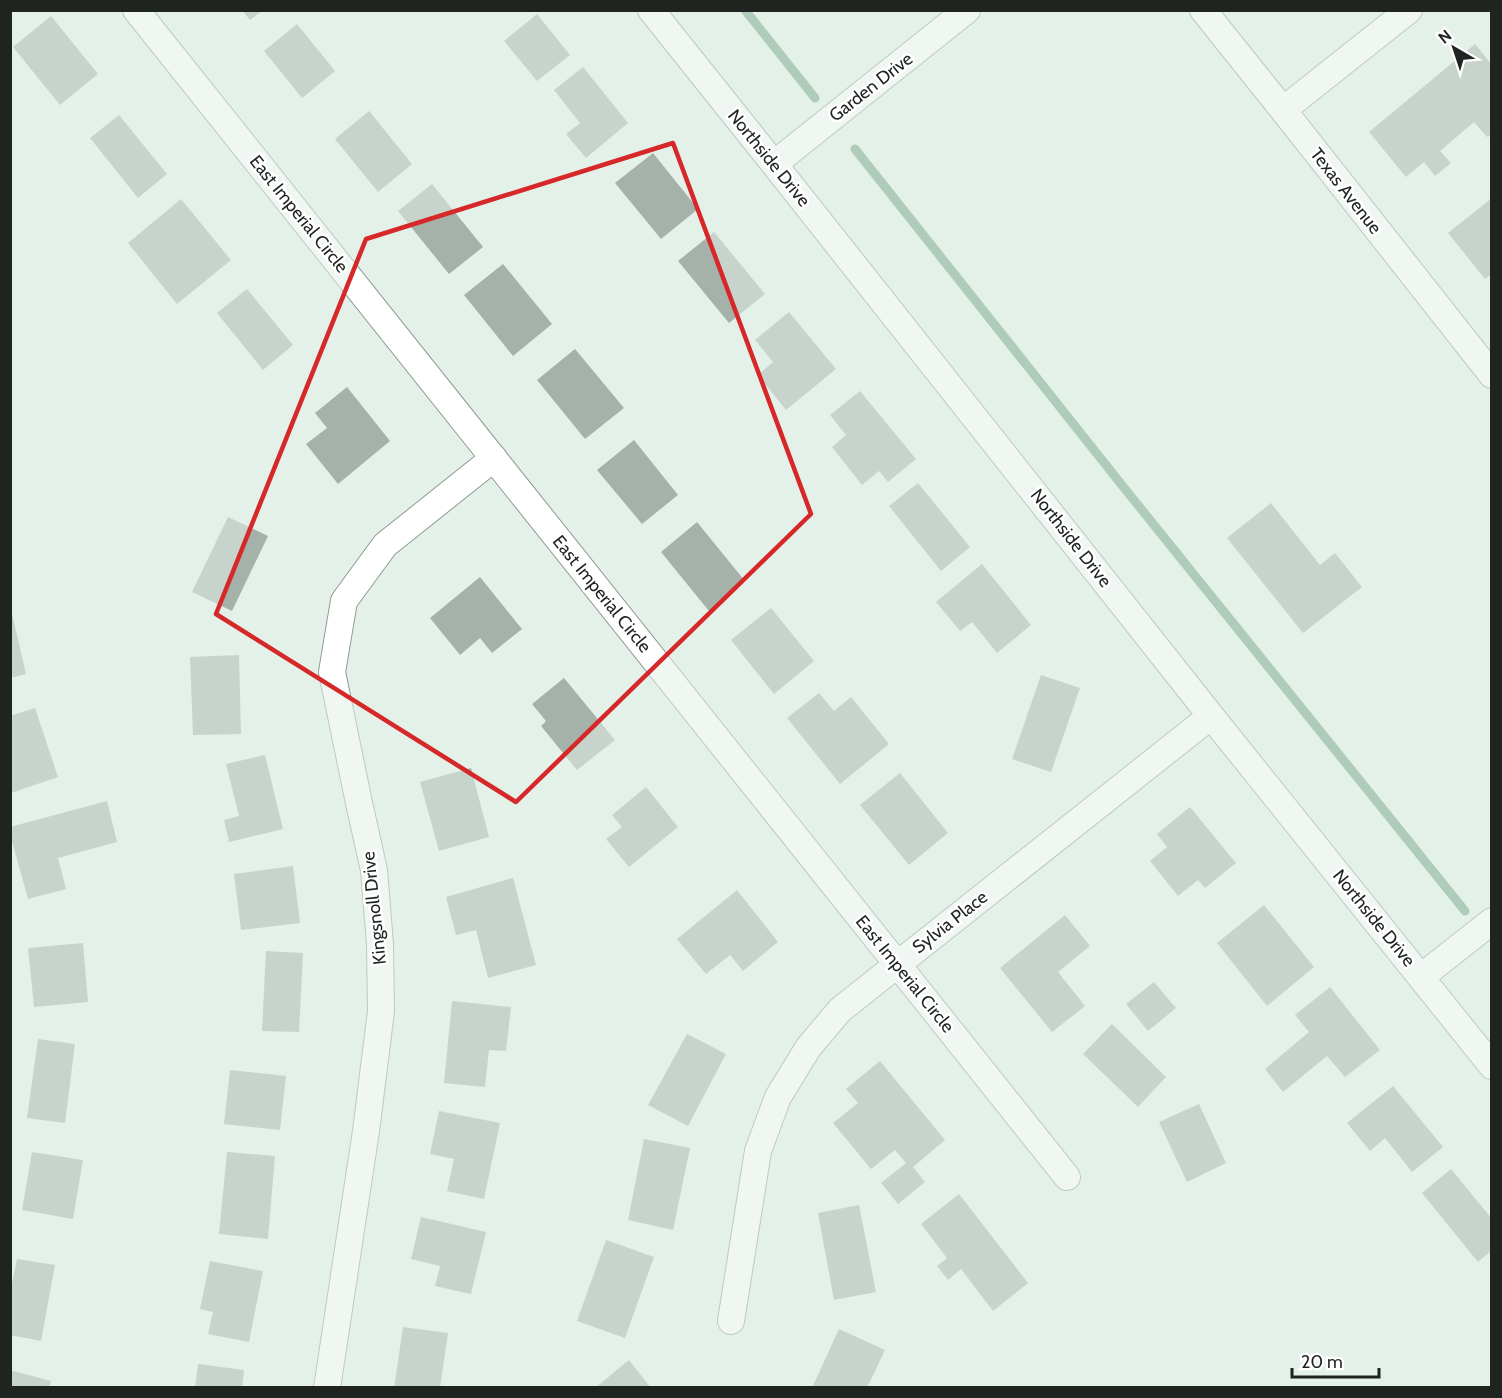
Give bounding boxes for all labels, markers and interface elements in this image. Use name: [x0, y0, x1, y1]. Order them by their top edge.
north arrow: [1424, 18, 1484, 78]
text: N: [1435, 26, 1455, 48]
street label: Garden Drive: [825, 48, 917, 126]
street label: Northside Drive: [723, 105, 815, 211]
street label: Texas Avenue: [1306, 144, 1386, 238]
street label: East Imperial Circle: [245, 151, 353, 277]
street label: Northside Drive: [1026, 484, 1116, 592]
street label: East Imperial Circle: [548, 531, 656, 657]
street label: Kingsnoll Drive: [357, 850, 391, 966]
street label: Northside Drive: [1328, 865, 1420, 971]
street label: Sylvia Place: [908, 886, 992, 958]
street label: East Imperial Circle: [851, 911, 959, 1037]
scale bar: [1292, 1341, 1379, 1379]
text: 20 m: [1301, 1351, 1343, 1373]

